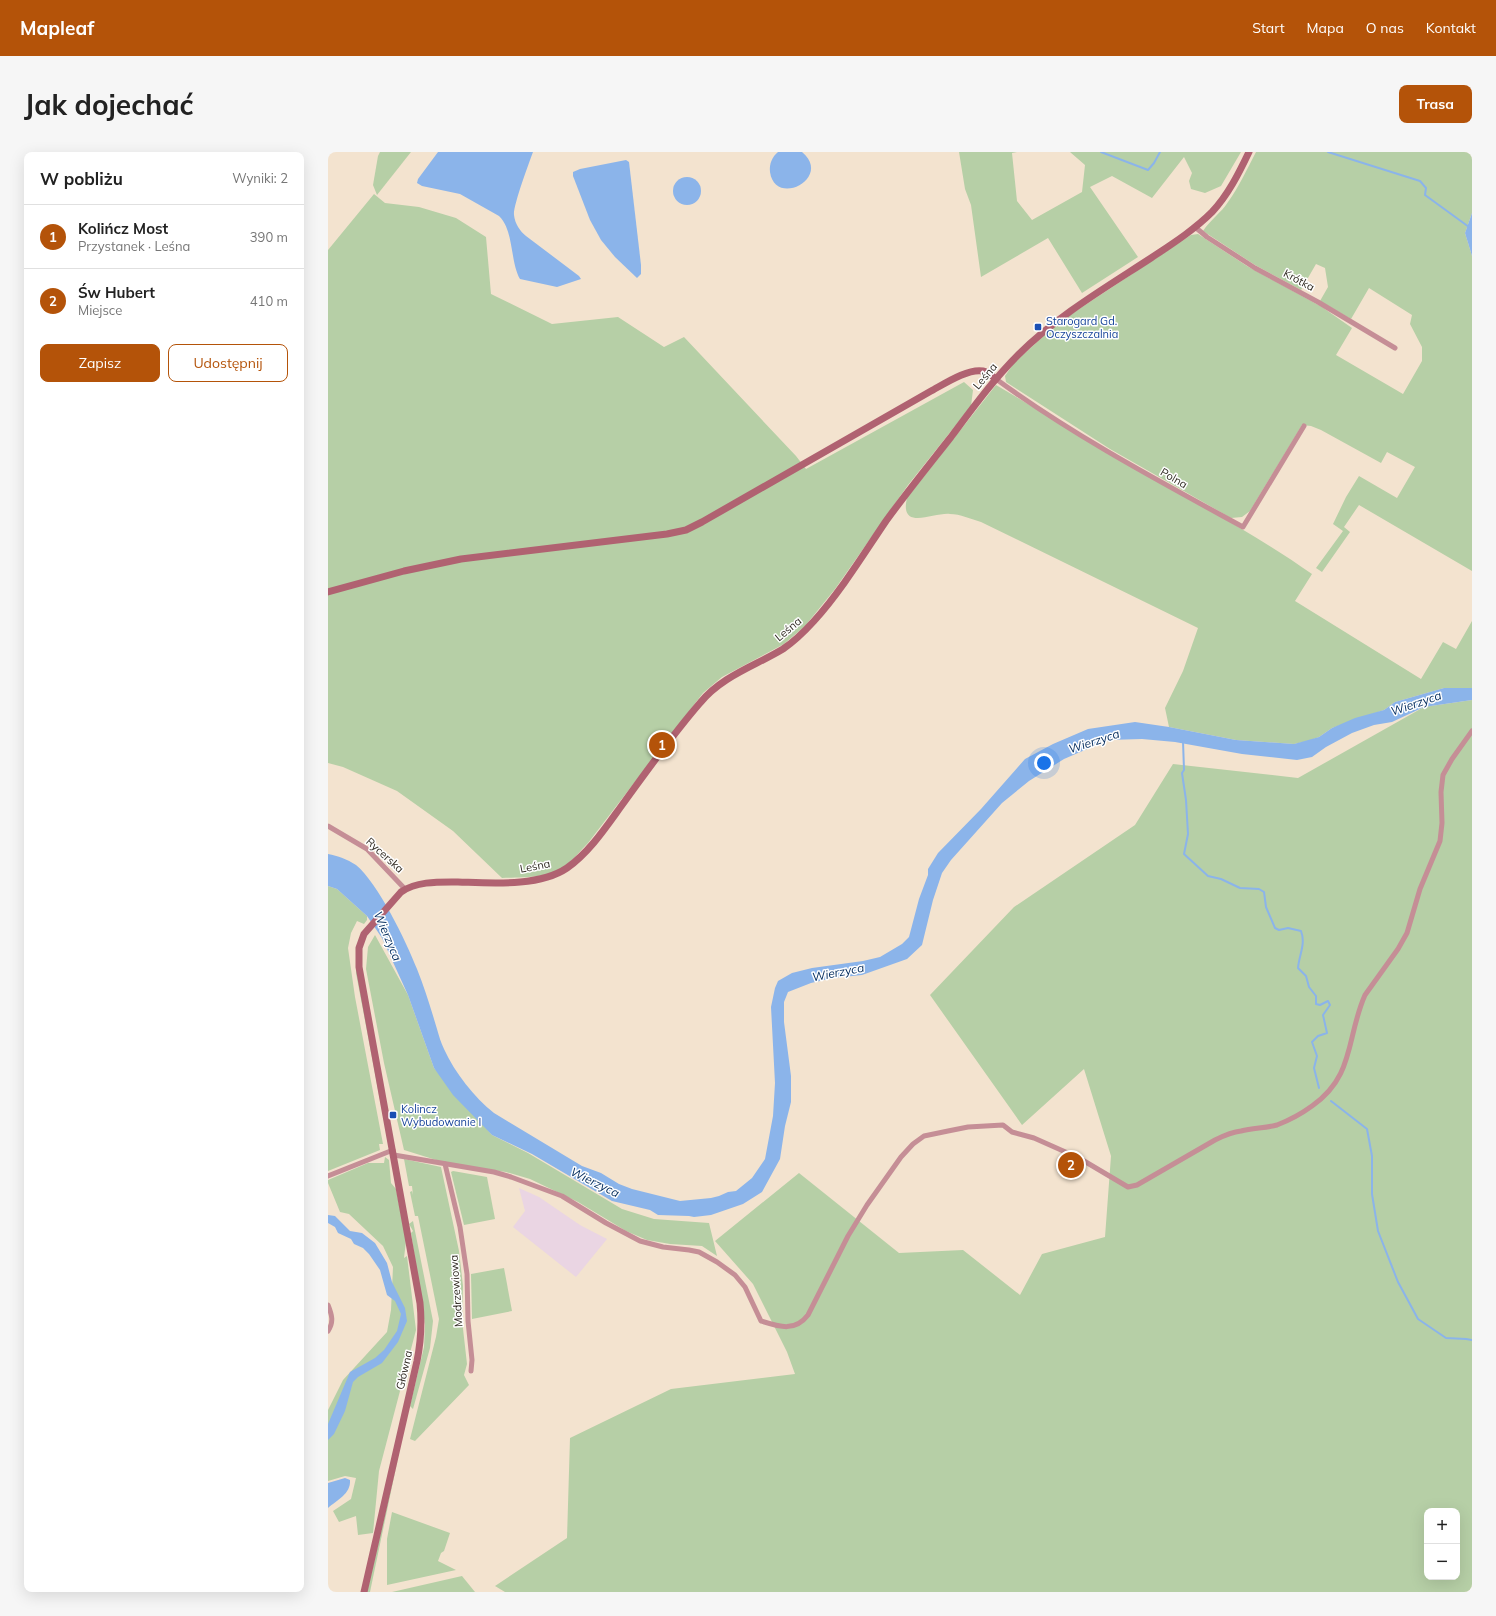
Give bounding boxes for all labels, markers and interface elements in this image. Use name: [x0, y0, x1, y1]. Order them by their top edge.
text: Mapleaf: [20, 16, 94, 40]
text: Start: [1252, 19, 1285, 37]
text: Mapa: [1307, 19, 1344, 37]
text: O nas: [1366, 19, 1404, 37]
text: Kontakt: [1426, 19, 1476, 37]
button: Trasa: [1399, 85, 1472, 123]
text: Jak dojechać: [24, 87, 194, 122]
text: W pobliżu: [40, 168, 123, 189]
text: Wyniki: 2: [232, 170, 288, 186]
text: Kolińcz Most: [78, 219, 168, 238]
text: 1: [49, 229, 57, 245]
text: 390 m: [250, 229, 288, 245]
text: Przystanek · Leśna: [78, 238, 190, 254]
street label: Krótka: [1281, 266, 1317, 294]
text: Św Hubert: [78, 283, 155, 302]
text: 2: [49, 293, 57, 309]
text: 410 m: [250, 293, 288, 309]
text: Miejsce: [78, 302, 122, 318]
place label: Starogard Gd. Oczyszczalnia: [1046, 314, 1118, 341]
marker: Starogard Gd. Oczyszczalnia: [1033, 322, 1043, 332]
button: Zapisz: [40, 344, 160, 382]
button: Udostępnij: [168, 344, 288, 382]
street label: Leśna: [970, 360, 1000, 392]
street label: Polna: [1158, 465, 1190, 491]
street label: Leśna: [772, 614, 804, 644]
water label: Wierzyca: [1389, 687, 1443, 719]
water label: Wierzyca: [1067, 726, 1121, 756]
pin: 1: [649, 730, 675, 760]
your location: [1034, 753, 1054, 773]
street label: Rycerska: [363, 834, 407, 876]
street label: Leśna: [519, 856, 551, 876]
water label: Wierzyca: [371, 909, 405, 963]
water label: Wierzyca: [811, 960, 865, 984]
place label: Kolincz Wybudowanie I: [401, 1102, 481, 1129]
marker: Kolincz Wybudowanie I: [388, 1110, 398, 1120]
pin: 2: [1058, 1150, 1084, 1180]
water label: Wierzyca: [568, 1164, 622, 1200]
street label: Modrzewiowa: [446, 1254, 466, 1328]
street label: Główna: [393, 1349, 415, 1391]
map controls: [1424, 1508, 1460, 1580]
button: +: [1424, 1508, 1460, 1544]
button: −: [1424, 1544, 1460, 1580]

